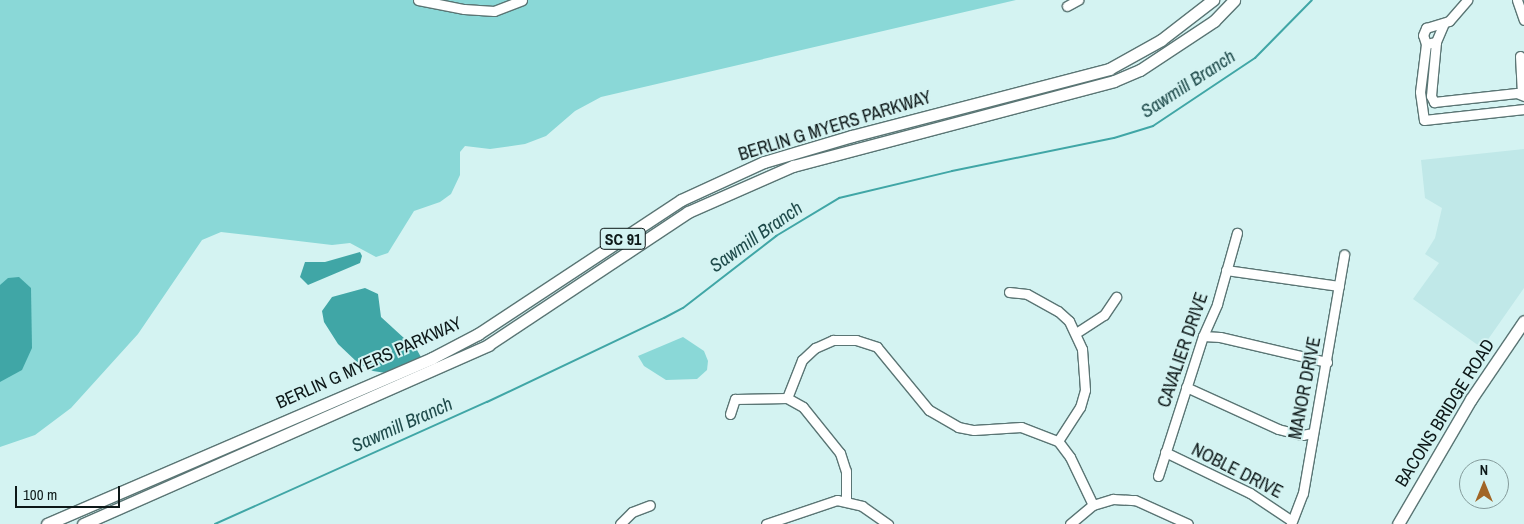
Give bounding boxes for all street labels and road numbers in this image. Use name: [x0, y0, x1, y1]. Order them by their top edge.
street label: BERLIN G MYERS PARKWAY: [736, 86, 934, 166]
road number: SC 91: [599, 225, 647, 252]
street label: CAVALIER DRIVE: [1153, 290, 1213, 410]
street label: BERLIN G MYERS PARKWAY: [273, 312, 465, 414]
street label: MANOR DRIVE: [1284, 335, 1326, 441]
street label: BACONS BRIDGE ROAD: [1391, 335, 1499, 491]
street label: NOBLE DRIVE: [1188, 439, 1286, 503]

